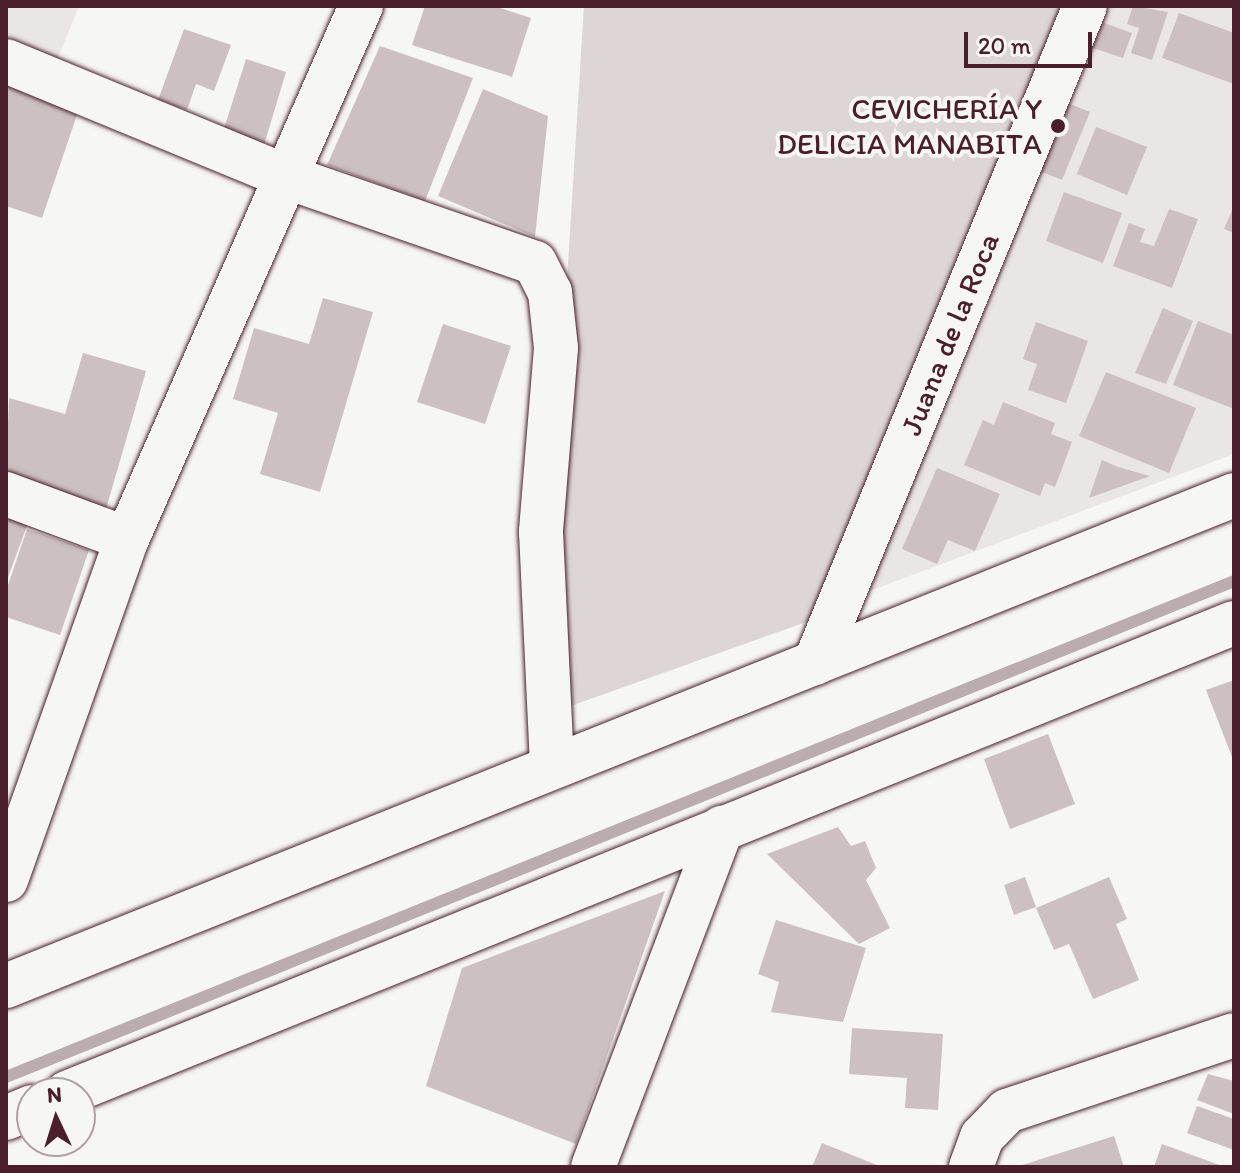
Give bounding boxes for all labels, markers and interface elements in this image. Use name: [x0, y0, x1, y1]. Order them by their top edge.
scale bar: [968, 16, 1096, 66]
text: 20 m: [978, 31, 1031, 60]
place label: CEVICHERÍA Y DELICIA MANABITA: [779, 91, 1042, 162]
marker: CEVICHERÍA Y DELICIA MANABITA: [1049, 117, 1067, 135]
street label: Juana de la Roca: [893, 227, 1007, 441]
north arrow: [16, 1077, 96, 1157]
text: N: [46, 1081, 63, 1109]

